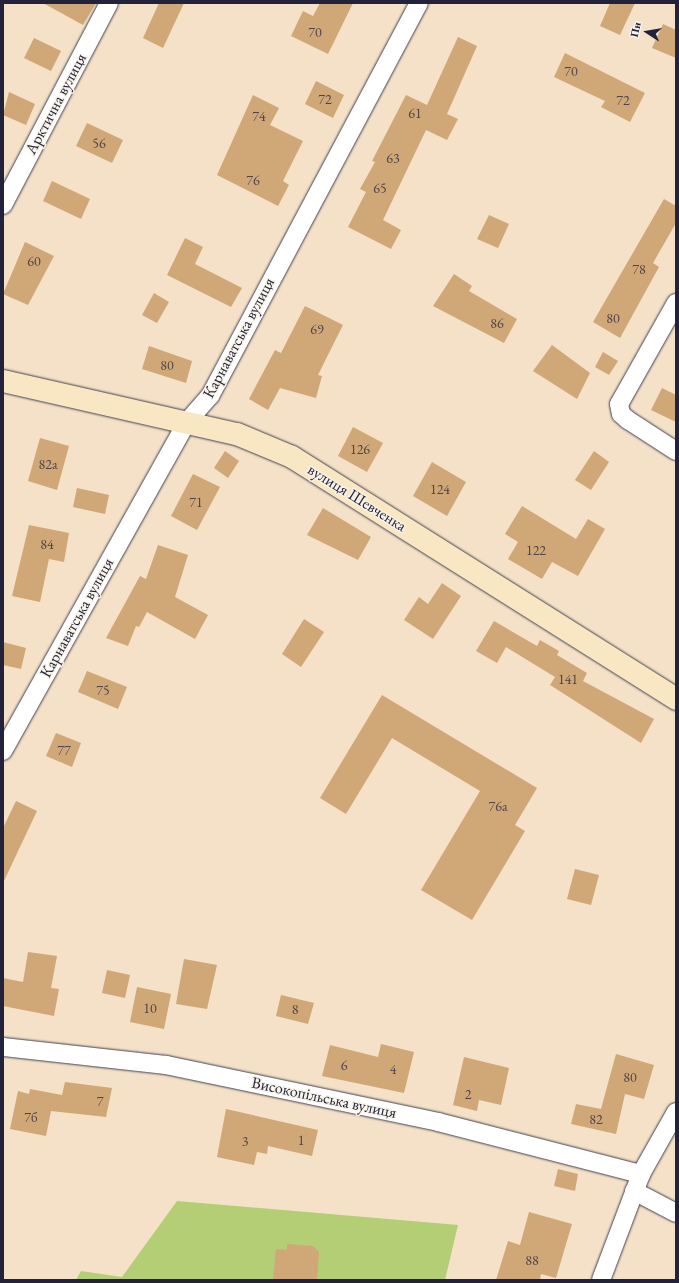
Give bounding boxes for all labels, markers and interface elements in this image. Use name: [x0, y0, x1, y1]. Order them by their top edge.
north arrow: [627, 12, 667, 52]
text: Пн: [627, 21, 644, 38]
house number: 70: [308, 24, 322, 40]
street label: Арктична вулиця: [21, 50, 91, 158]
house number: 70: [564, 63, 578, 79]
house number: 72: [318, 91, 332, 107]
house number: 72: [616, 92, 630, 108]
house number: 61: [408, 105, 422, 121]
house number: 74: [252, 108, 266, 124]
house number: 56: [92, 135, 106, 151]
house number: 63: [386, 150, 400, 166]
house number: 76: [246, 172, 260, 188]
house number: 65: [373, 180, 387, 196]
house number: 60: [27, 253, 41, 269]
house number: 78: [632, 261, 646, 277]
street label: Карнаватська вулиця: [199, 274, 279, 402]
house number: 80: [606, 310, 620, 326]
house number: 86: [490, 315, 504, 331]
house number: 69: [310, 321, 324, 337]
house number: 80: [160, 357, 174, 373]
house number: 126: [350, 441, 370, 457]
house number: 82а: [38, 456, 58, 472]
street label: вулиця Шевченка: [304, 460, 410, 536]
house number: 124: [430, 481, 450, 497]
house number: 71: [189, 494, 203, 510]
house number: 84: [40, 536, 54, 552]
house number: 122: [526, 542, 546, 558]
street label: Карнаватська вулиця: [36, 555, 118, 681]
house number: 141: [558, 671, 578, 687]
house number: 75: [96, 682, 110, 698]
house number: 77: [57, 742, 71, 758]
house number: 76а: [488, 798, 508, 814]
house number: 10: [143, 1000, 157, 1016]
house number: 8: [292, 1001, 298, 1017]
house number: 6: [341, 1057, 347, 1073]
house number: 4: [390, 1061, 396, 1077]
house number: 80: [623, 1069, 637, 1085]
street label: Високопільська вулиця: [250, 1073, 398, 1123]
house number: 2: [465, 1086, 471, 1102]
house number: 7: [97, 1093, 103, 1109]
house number: 7б: [24, 1109, 38, 1125]
house number: 82: [589, 1111, 603, 1127]
house number: 1: [298, 1132, 304, 1148]
house number: 3: [242, 1133, 248, 1149]
house number: 88: [525, 1252, 539, 1268]

